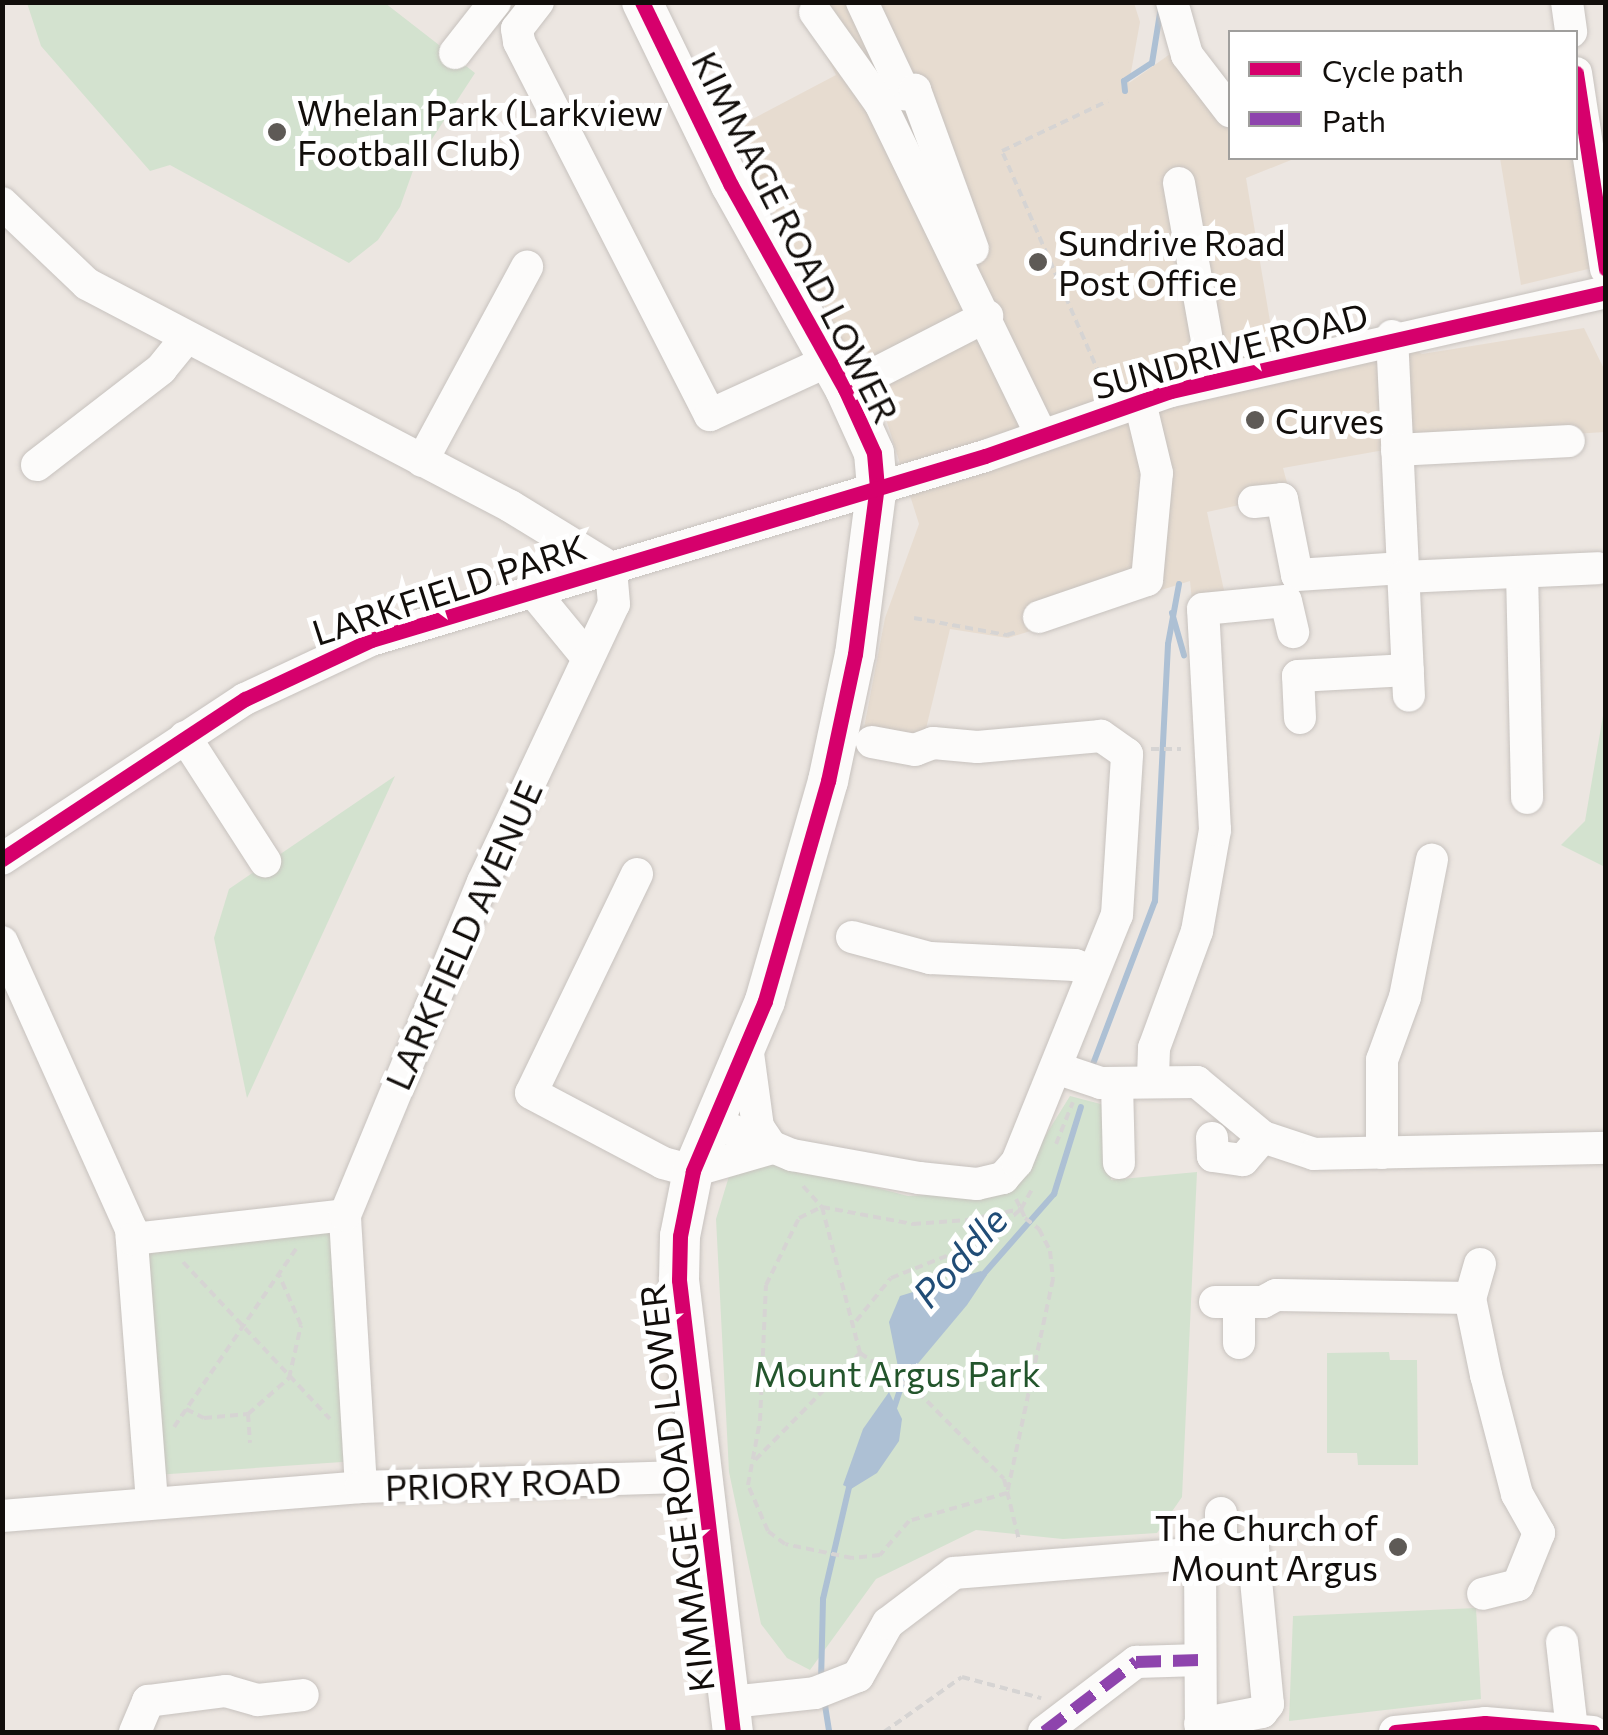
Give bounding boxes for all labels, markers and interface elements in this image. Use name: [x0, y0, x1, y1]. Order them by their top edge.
legend: [1228, 30, 1578, 160]
street label: KIMMAGE ROAD LOWER: [684, 44, 908, 430]
text: Cycle path: [1322, 51, 1464, 88]
place label: Whelan Park (Larkview Football Club): [297, 91, 663, 173]
text: Path: [1322, 101, 1386, 138]
marker: Whelan Park (Larkview Football Club): [266, 121, 288, 143]
place label: Sundrive Road Post Office: [1058, 221, 1286, 303]
marker: Sundrive Road Post Office: [1027, 251, 1049, 273]
street label: SUNDRIVE ROAD: [1088, 293, 1372, 407]
place label: Curves: [1275, 399, 1384, 441]
marker: Curves: [1244, 409, 1266, 431]
street label: LARKFIELD PARK: [307, 525, 591, 653]
street label: LARKFIELD AVENUE: [376, 774, 550, 1096]
water label: Poddle: [902, 1196, 1016, 1316]
street label: KIMMAGE ROAD LOWER: [630, 1282, 722, 1694]
park label: Mount Argus Park: [753, 1352, 1041, 1394]
street label: PRIORY ROAD: [384, 1458, 622, 1508]
place label: The Church of Mount Argus: [1155, 1506, 1378, 1588]
marker: The Church of Mount Argus: [1387, 1536, 1409, 1558]

